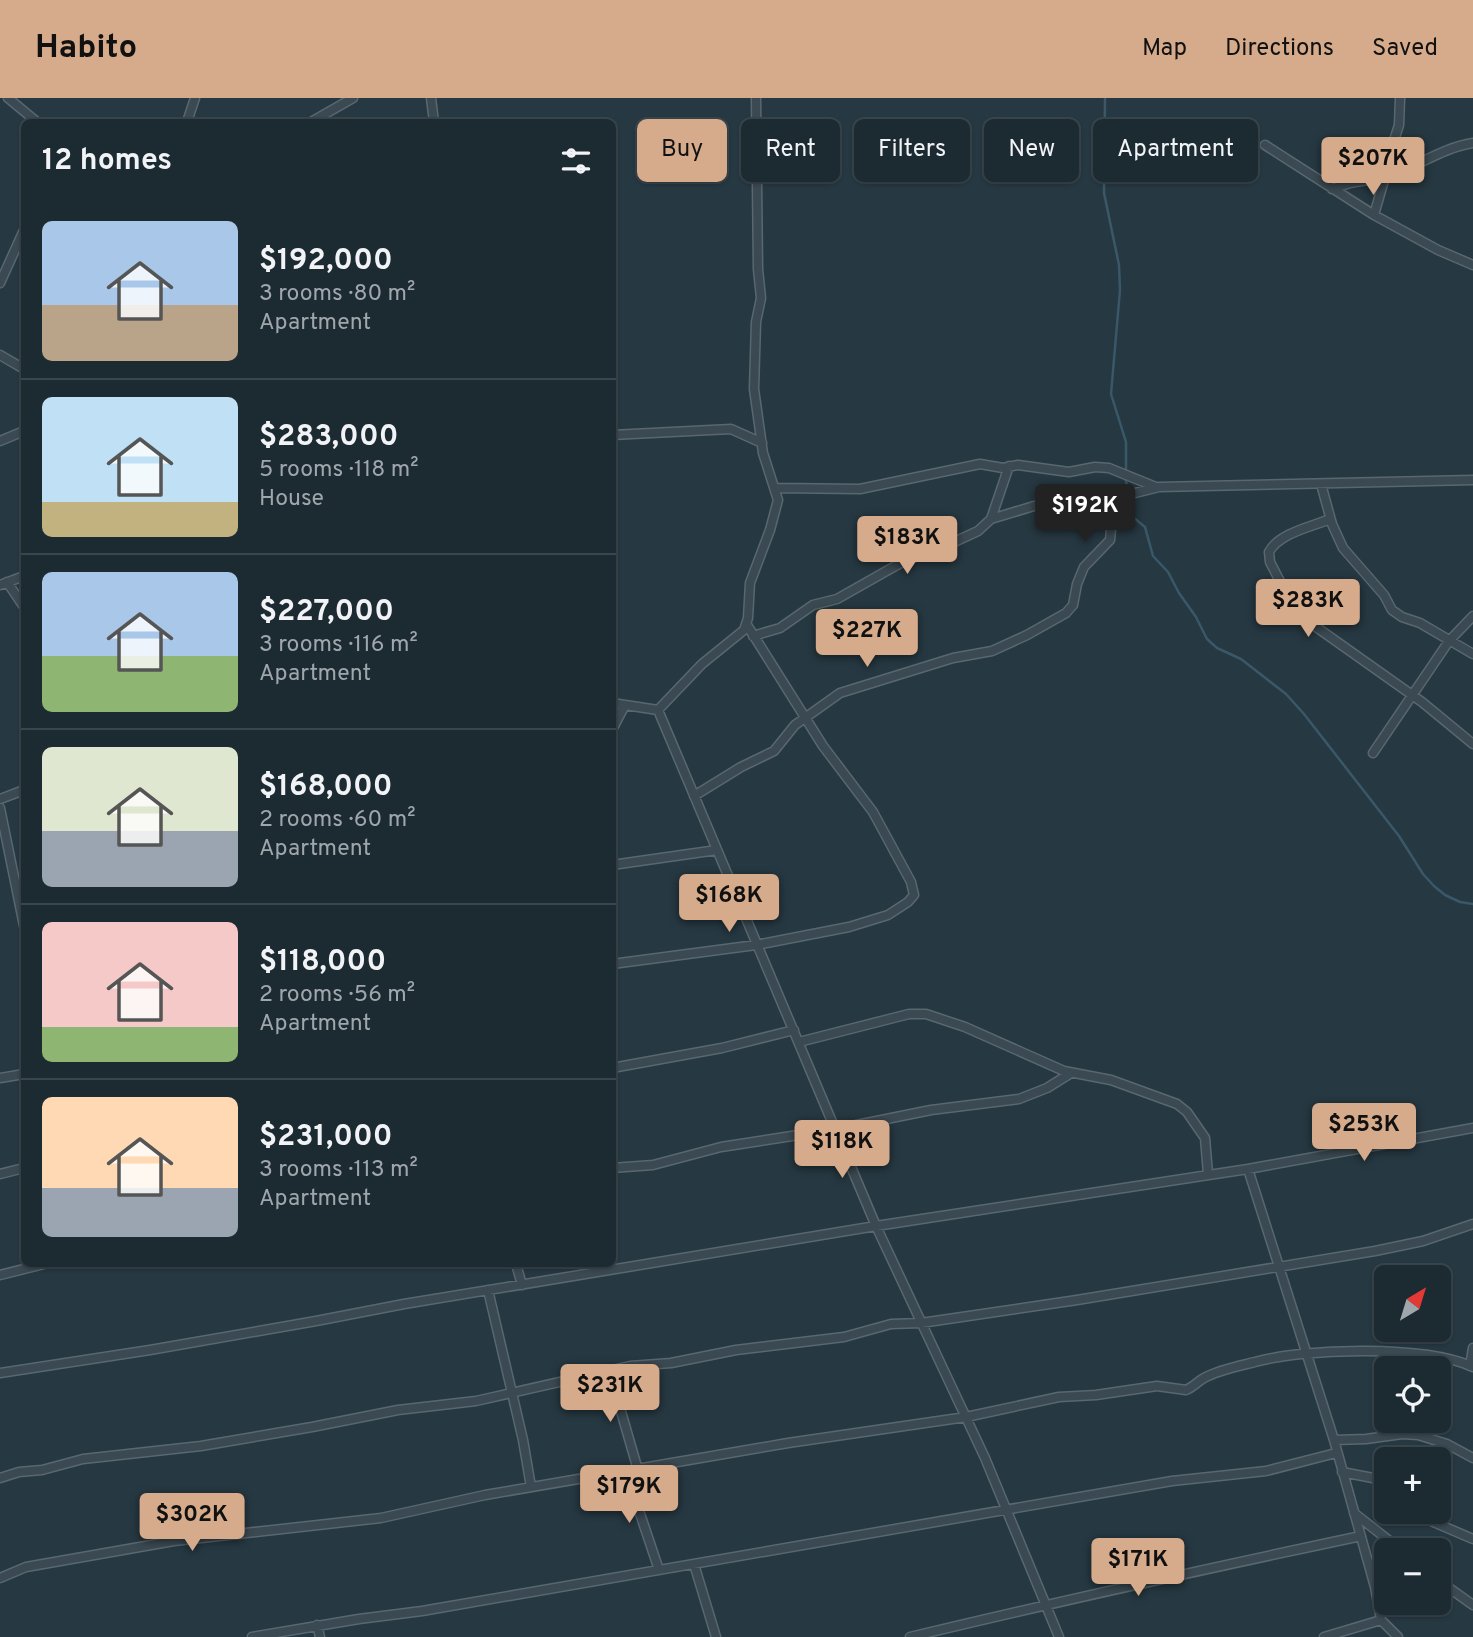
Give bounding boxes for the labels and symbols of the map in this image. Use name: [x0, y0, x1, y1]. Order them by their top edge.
pin: $207K: [1324, 138, 1422, 197]
pin: $192K: [1036, 484, 1134, 544]
pin: $183K: [858, 517, 956, 576]
pin: $283K: [1259, 580, 1357, 639]
pin: $227K: [818, 610, 916, 669]
pin: $168K: [680, 874, 778, 934]
pin: $253K: [1315, 1104, 1413, 1163]
pin: $118K: [793, 1121, 891, 1180]
north arrow: [1374, 1265, 1451, 1342]
pin: $231K: [561, 1364, 659, 1424]
pin: $179K: [580, 1466, 678, 1525]
pin: $302K: [143, 1494, 241, 1553]
pin: $171K: [1089, 1538, 1187, 1598]

